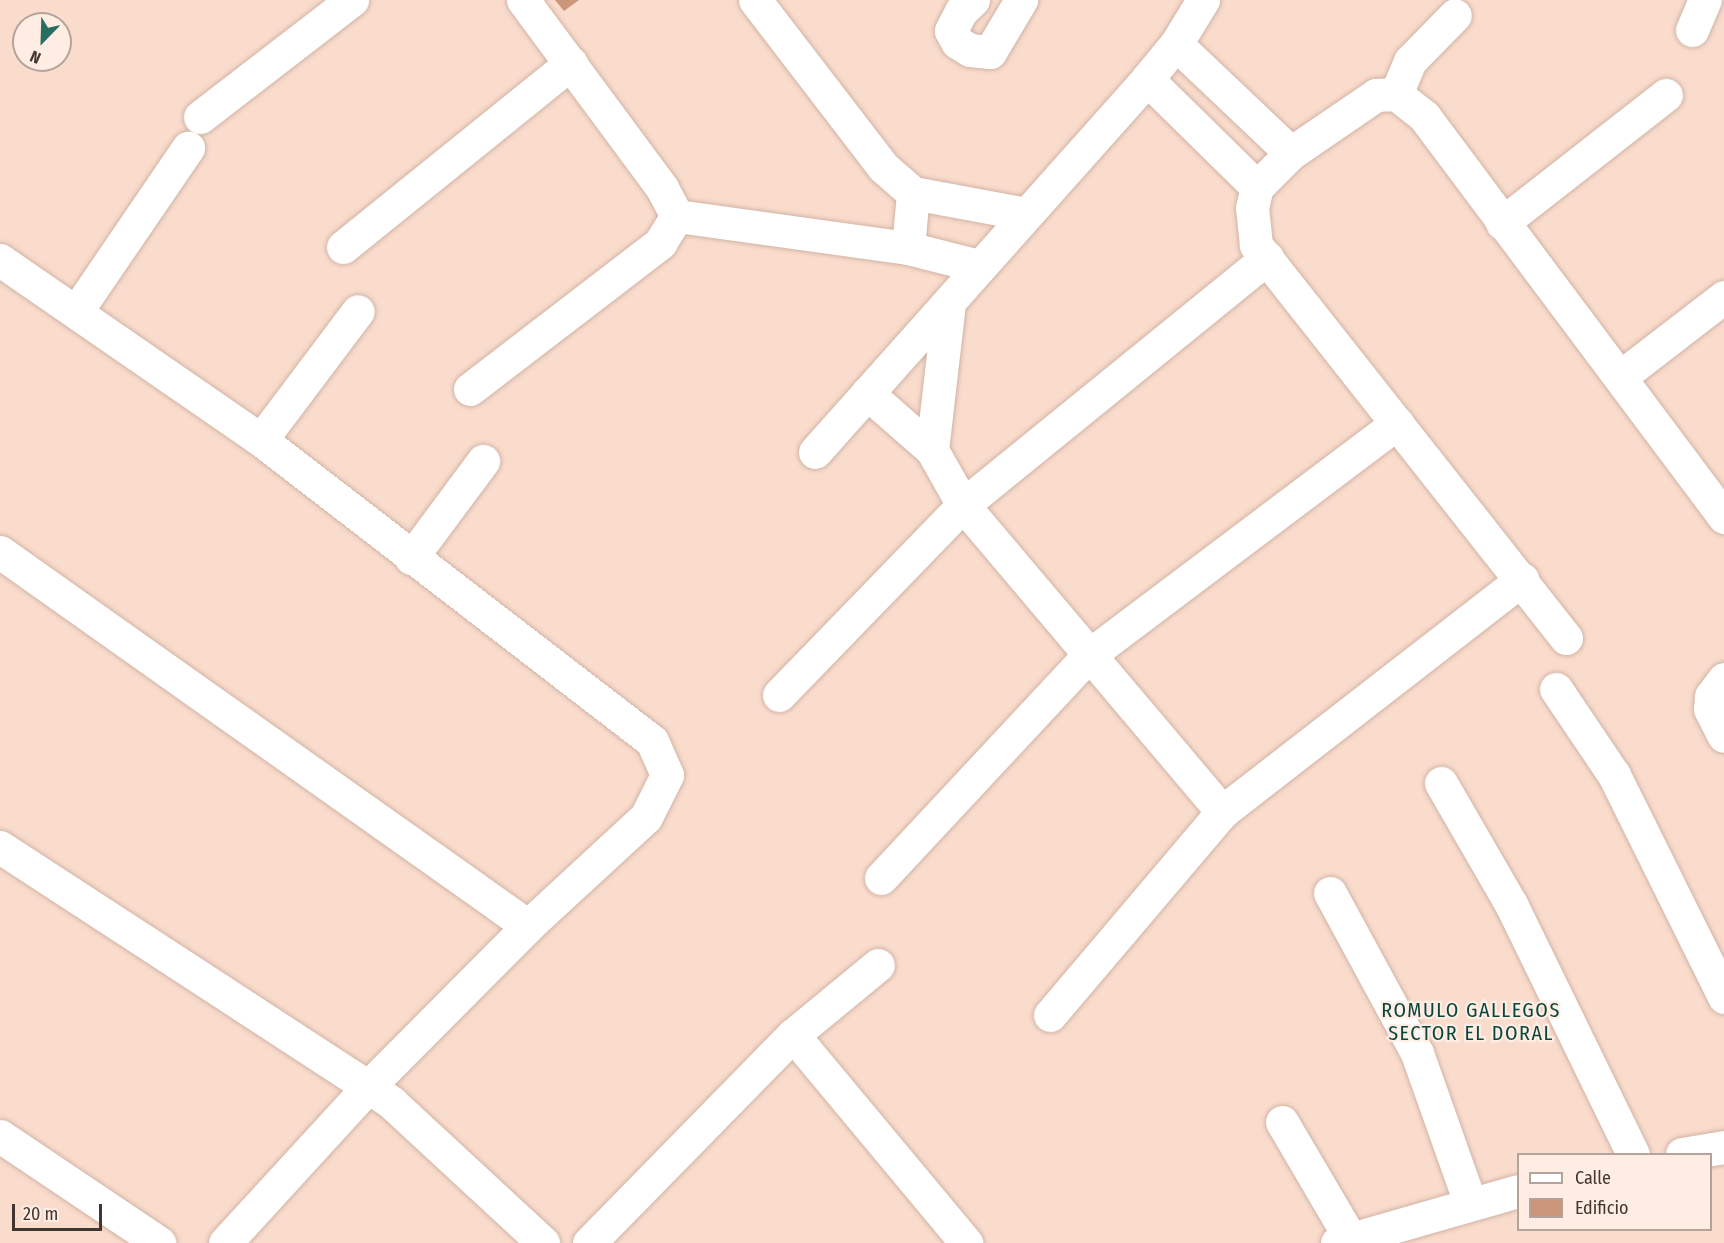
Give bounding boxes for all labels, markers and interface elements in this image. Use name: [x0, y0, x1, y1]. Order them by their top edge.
north arrow: [12, 12, 72, 72]
text: N: [27, 47, 44, 68]
district label: ROMULO GALLEGOS SECTOR EL DORAL: [1381, 999, 1561, 1046]
legend: [1517, 1153, 1712, 1231]
text: Calle: [1575, 1167, 1611, 1189]
scale bar: [15, 1192, 105, 1230]
text: Edificio: [1575, 1197, 1628, 1219]
text: 20 m: [23, 1203, 58, 1225]

